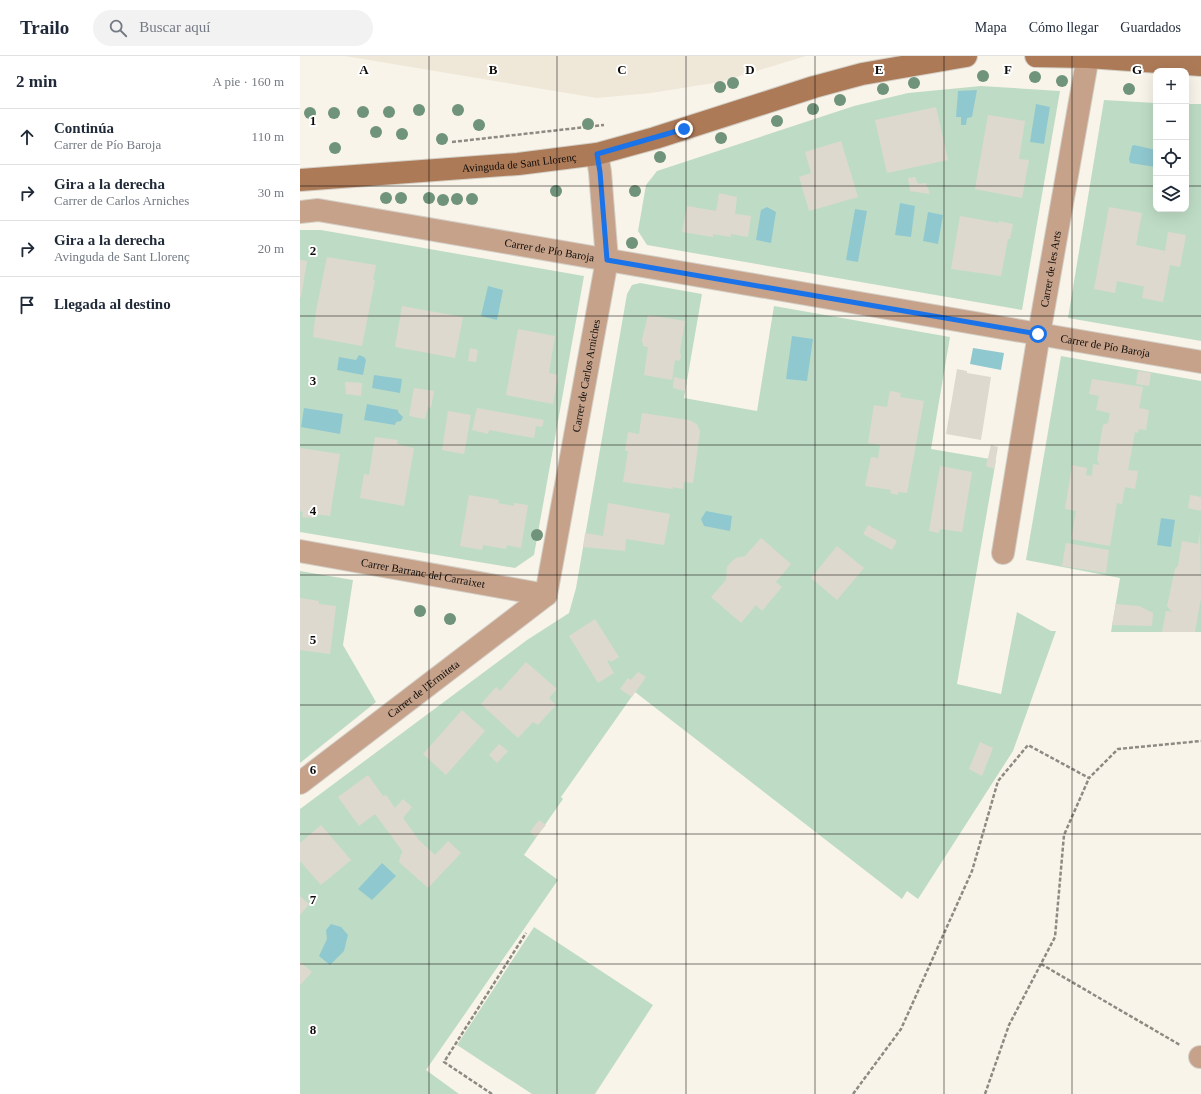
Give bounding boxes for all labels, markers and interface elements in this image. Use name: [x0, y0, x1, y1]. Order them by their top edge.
search box: [93, 10, 373, 46]
text: Trailo: [20, 17, 69, 38]
icon: search: [107, 17, 129, 39]
text: Buscar aquí: [139, 19, 211, 35]
text: Mapa: [975, 20, 1007, 35]
text: Cómo llegar: [1029, 20, 1098, 35]
text: Guardados: [1120, 20, 1181, 35]
text: A: [359, 62, 369, 77]
text: B: [489, 62, 498, 77]
text: C: [617, 62, 627, 77]
text: D: [745, 62, 755, 77]
text: E: [875, 62, 883, 77]
text: F: [1004, 62, 1012, 77]
text: G: [1132, 62, 1142, 77]
map controls: [1153, 68, 1189, 212]
button: +: [1153, 68, 1189, 104]
text: 2 min: [16, 72, 57, 91]
text: A pie · 160 m: [213, 74, 284, 89]
button: −: [1153, 104, 1189, 140]
text: 1: [310, 113, 316, 128]
text: Continúa: [54, 120, 114, 136]
route end: [675, 120, 693, 138]
icon: ahead: [16, 126, 38, 148]
text: 110 m: [252, 129, 284, 144]
text: Carrer de Pío Baroja: [54, 137, 161, 152]
button: locate: [1153, 140, 1189, 176]
street label: Avinguda de Sant Llorenç: [462, 151, 577, 174]
text: Gira a la derecha: [54, 176, 165, 192]
button: layers: [1153, 176, 1189, 212]
icon: right: [16, 182, 38, 204]
text: 30 m: [258, 185, 284, 200]
text: Carrer de Carlos Arniches: [54, 193, 189, 208]
street label: Carrer de les Arts: [1038, 230, 1063, 308]
text: Gira a la derecha: [54, 232, 165, 248]
street label: Carrer de Pío Baroja: [504, 236, 595, 263]
icon: right: [16, 238, 38, 260]
text: 20 m: [258, 241, 284, 256]
text: 2: [310, 243, 316, 258]
text: Avinguda de Sant Llorenç: [54, 249, 190, 264]
icon: arrive: [16, 294, 38, 316]
text: Llegada al destino: [54, 296, 171, 312]
street label: Carrer de Carlos Arniches: [570, 318, 602, 433]
route start: [1029, 325, 1047, 343]
street label: Carrer de Pío Baroja: [1060, 332, 1151, 359]
text: 3: [310, 373, 317, 388]
text: 4: [310, 503, 317, 518]
street label: Carrer Barranc del Carraixet: [360, 556, 486, 590]
text: 5: [310, 632, 317, 647]
street label: Carrer de l'Ermiteta: [385, 658, 461, 720]
text: 6: [310, 762, 317, 777]
text: 7: [310, 892, 317, 907]
text: 8: [310, 1022, 317, 1037]

